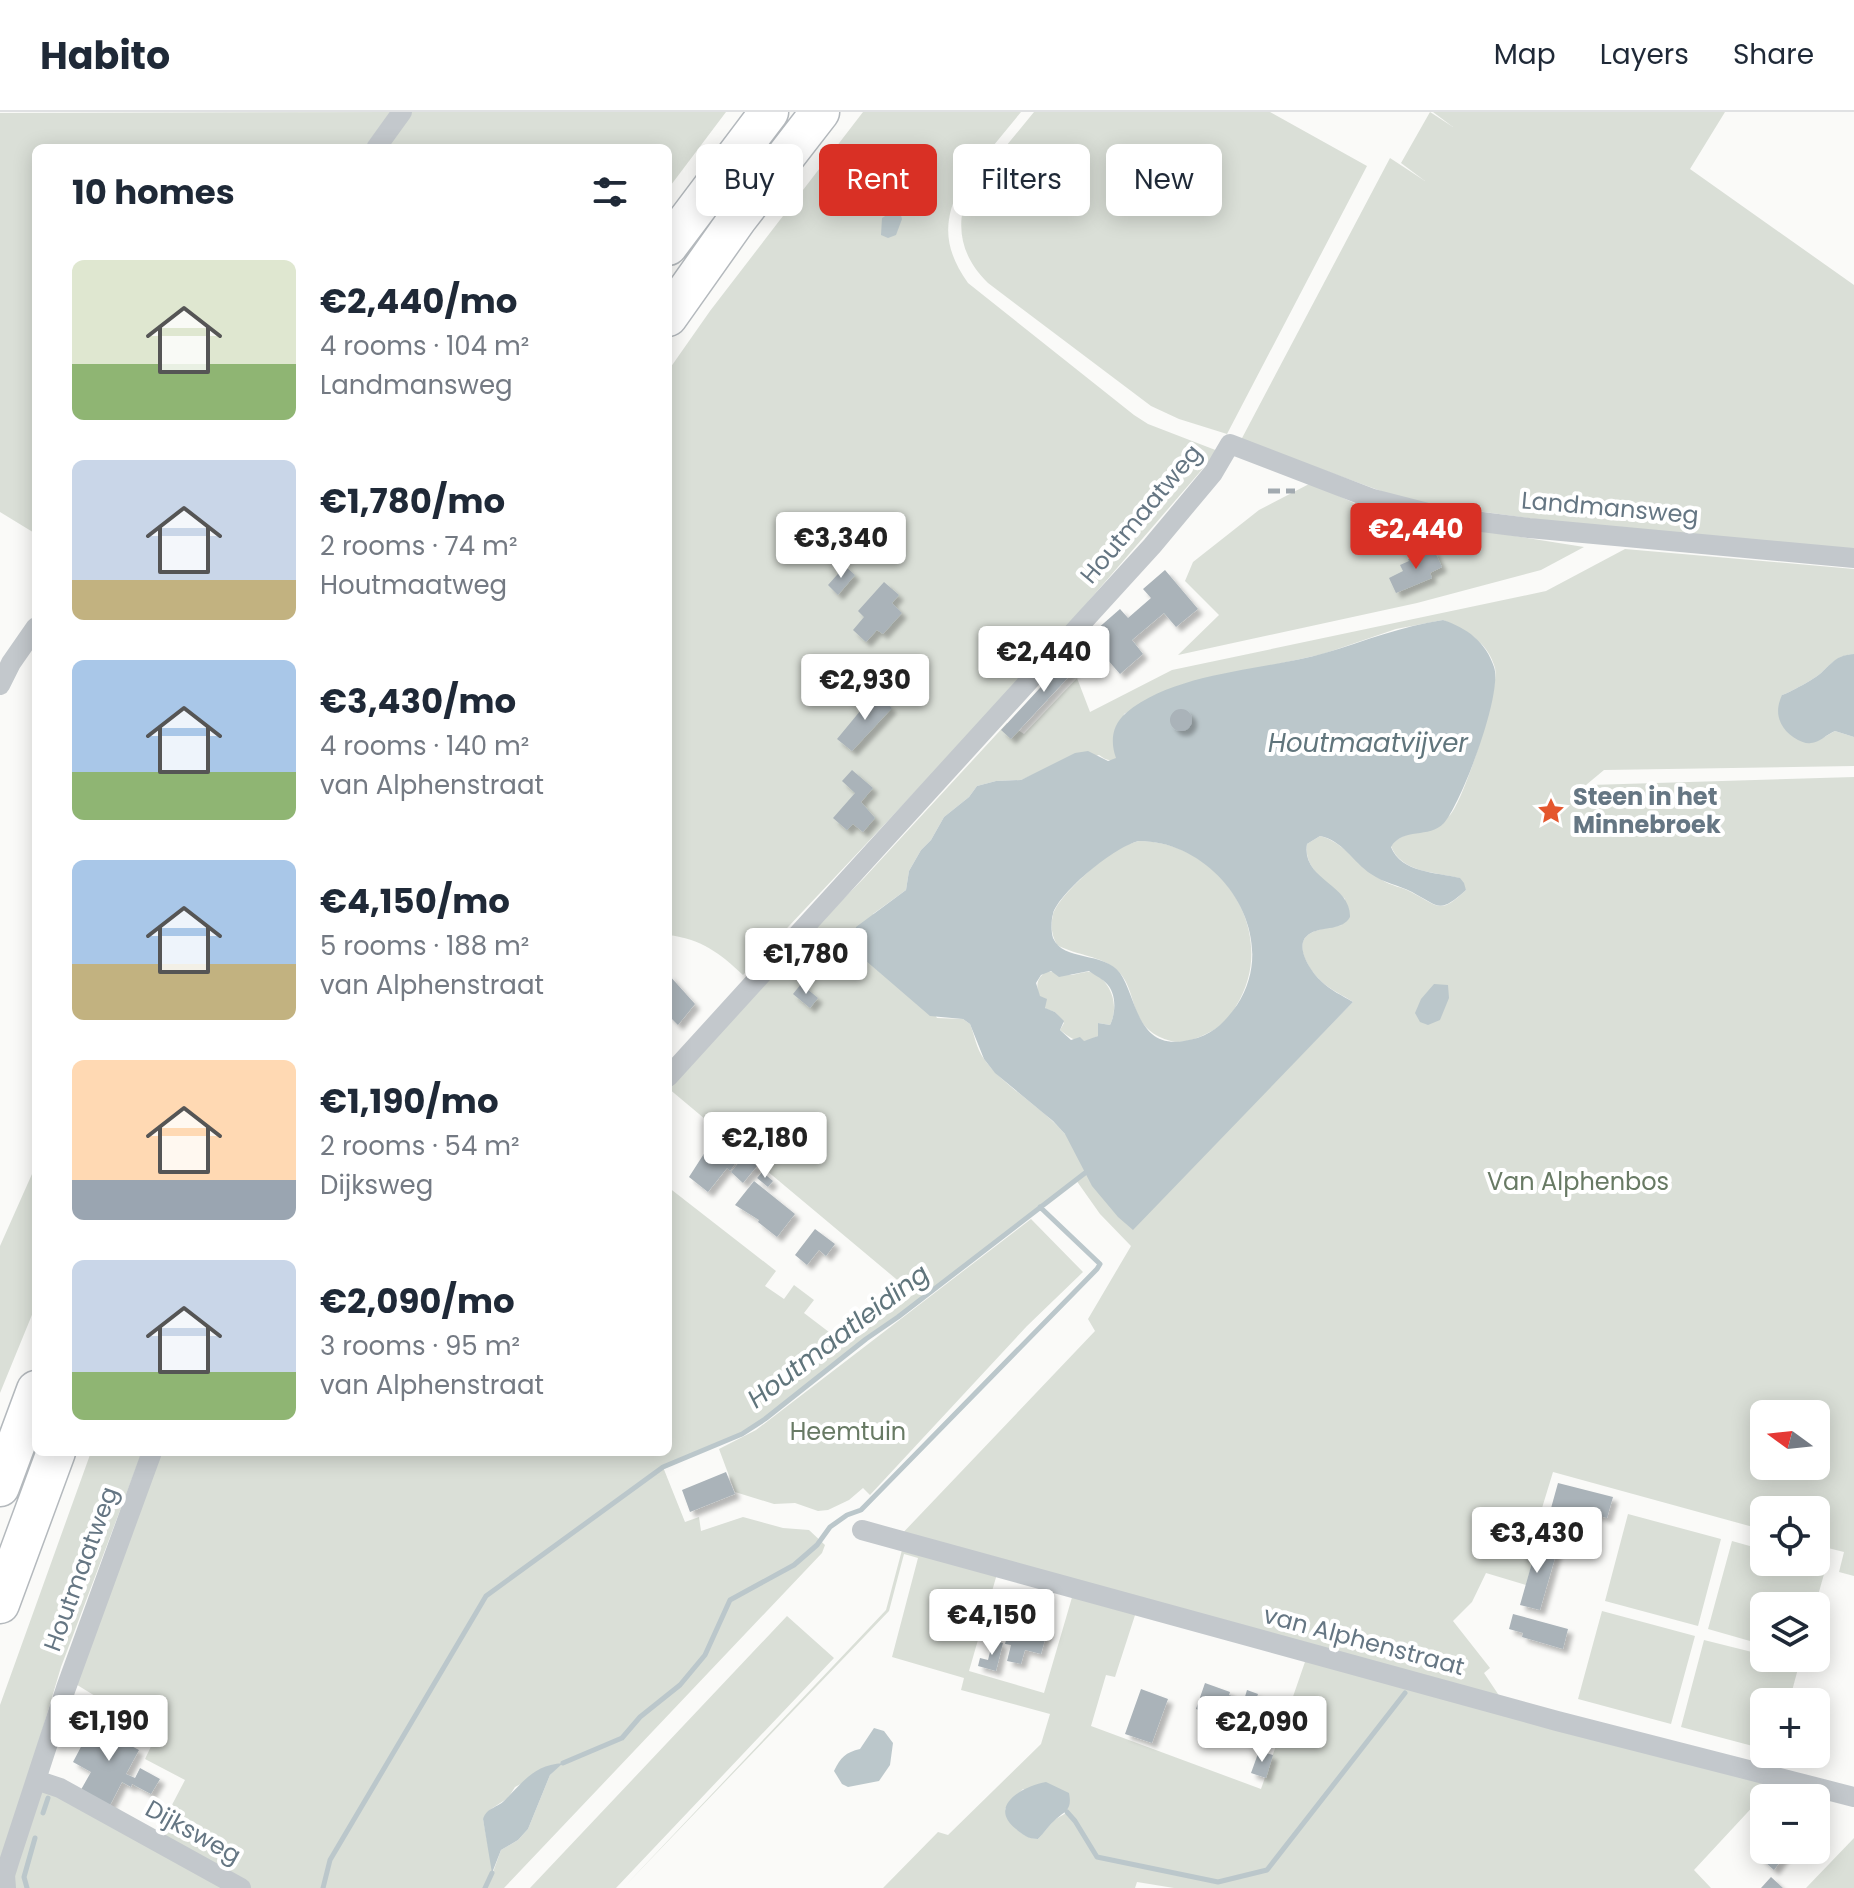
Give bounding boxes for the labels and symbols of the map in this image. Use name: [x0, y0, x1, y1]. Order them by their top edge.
street label: Houtmaatweg: [1072, 437, 1209, 590]
street label: Landmansweg: [1520, 483, 1700, 532]
pin: €2,440: [1351, 503, 1481, 571]
pin: €3,340: [776, 512, 906, 580]
pin: €2,440: [979, 626, 1109, 694]
pin: €2,930: [800, 654, 930, 722]
water label: Houtmaatvijver: [1268, 725, 1469, 761]
place label: Steen in het Minnebroek: [1573, 780, 1721, 841]
place icon: Steen in het Minnebroek: [1536, 796, 1566, 826]
pin: €1,780: [741, 928, 871, 996]
pin: €2,180: [700, 1112, 830, 1180]
park label: Van Alphenbos: [1487, 1165, 1669, 1198]
water label: Houtmaatleiding: [740, 1256, 936, 1416]
north arrow: [1750, 1400, 1830, 1480]
park label: Heemtuin: [790, 1415, 906, 1448]
street label: Houtmaatweg: [35, 1482, 126, 1656]
pin: €3,430: [1472, 1507, 1602, 1575]
pin: €4,150: [927, 1589, 1057, 1657]
street label: van Alphenstraat: [1260, 1598, 1468, 1683]
pin: €1,190: [44, 1695, 174, 1763]
pin: €2,090: [1197, 1696, 1327, 1764]
street label: Dijksweg: [140, 1792, 247, 1871]

